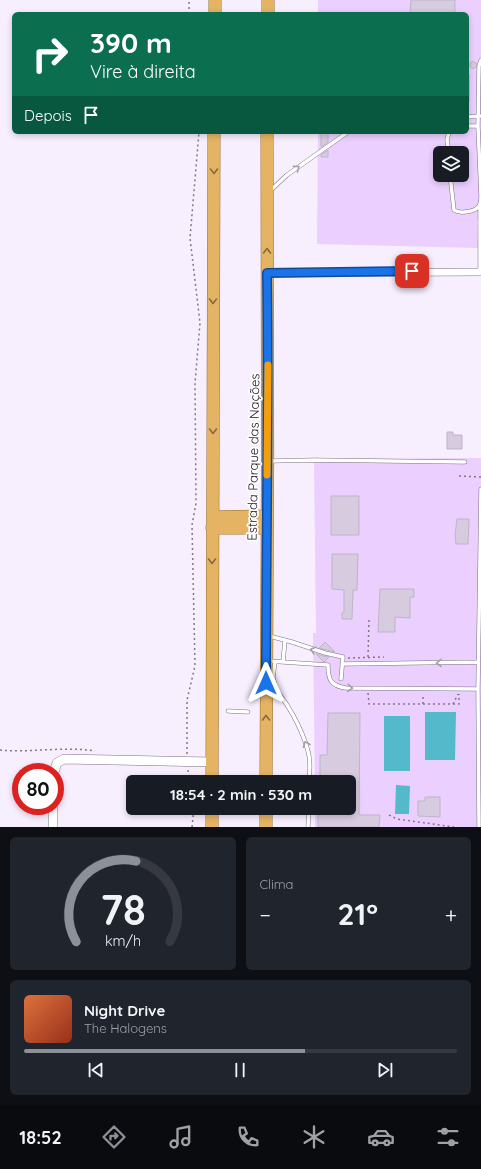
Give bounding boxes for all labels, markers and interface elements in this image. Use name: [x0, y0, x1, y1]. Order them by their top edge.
text: 390 m: [90, 25, 172, 60]
icon: right: [24, 28, 76, 80]
text: Vire à direita: [90, 60, 196, 83]
icon: arrive: [80, 104, 102, 126]
text: Depois: [24, 106, 72, 125]
map controls: [433, 146, 469, 182]
button: layers: [433, 146, 469, 182]
one-way arrow: [293, 166, 300, 173]
one-way arrow: [210, 168, 218, 174]
one-way arrow: [263, 248, 271, 254]
pin: [395, 254, 429, 288]
icon: arrive: [401, 260, 423, 282]
one-way arrow: [209, 298, 218, 304]
street label: Estrada Parque das Nações: [244, 373, 262, 541]
one-way arrow: [209, 428, 217, 434]
one-way arrow: [208, 558, 216, 564]
one-way arrow: [309, 646, 316, 655]
one-way arrow: [436, 659, 442, 667]
position arrow: [245, 662, 287, 704]
one-way arrow: [347, 684, 353, 692]
one-way arrow: [262, 715, 270, 721]
one-way arrow: [302, 740, 310, 747]
speed limit sign: 80: [12, 763, 64, 815]
text: 18:54 · 2 min · 530 m: [170, 785, 312, 804]
text: Clima: [260, 876, 294, 892]
text: 78: [100, 882, 146, 934]
text: 21°: [338, 895, 378, 933]
text: −: [260, 901, 271, 929]
text: +: [445, 901, 457, 929]
text: km/h: [105, 931, 141, 949]
text: Night Drive: [84, 1001, 165, 1020]
text: The Halogens: [84, 1020, 167, 1036]
icon: previous: [85, 1059, 107, 1081]
icon: pause: [229, 1059, 251, 1081]
icon: next: [374, 1059, 396, 1081]
icon: directions: [100, 1123, 128, 1151]
icon: music: [167, 1123, 195, 1151]
icon: phone: [234, 1123, 262, 1151]
icon: climate: [300, 1123, 328, 1151]
icon: car: [367, 1123, 395, 1151]
icon: filters: [434, 1123, 462, 1151]
text: 18:52: [19, 1126, 62, 1149]

